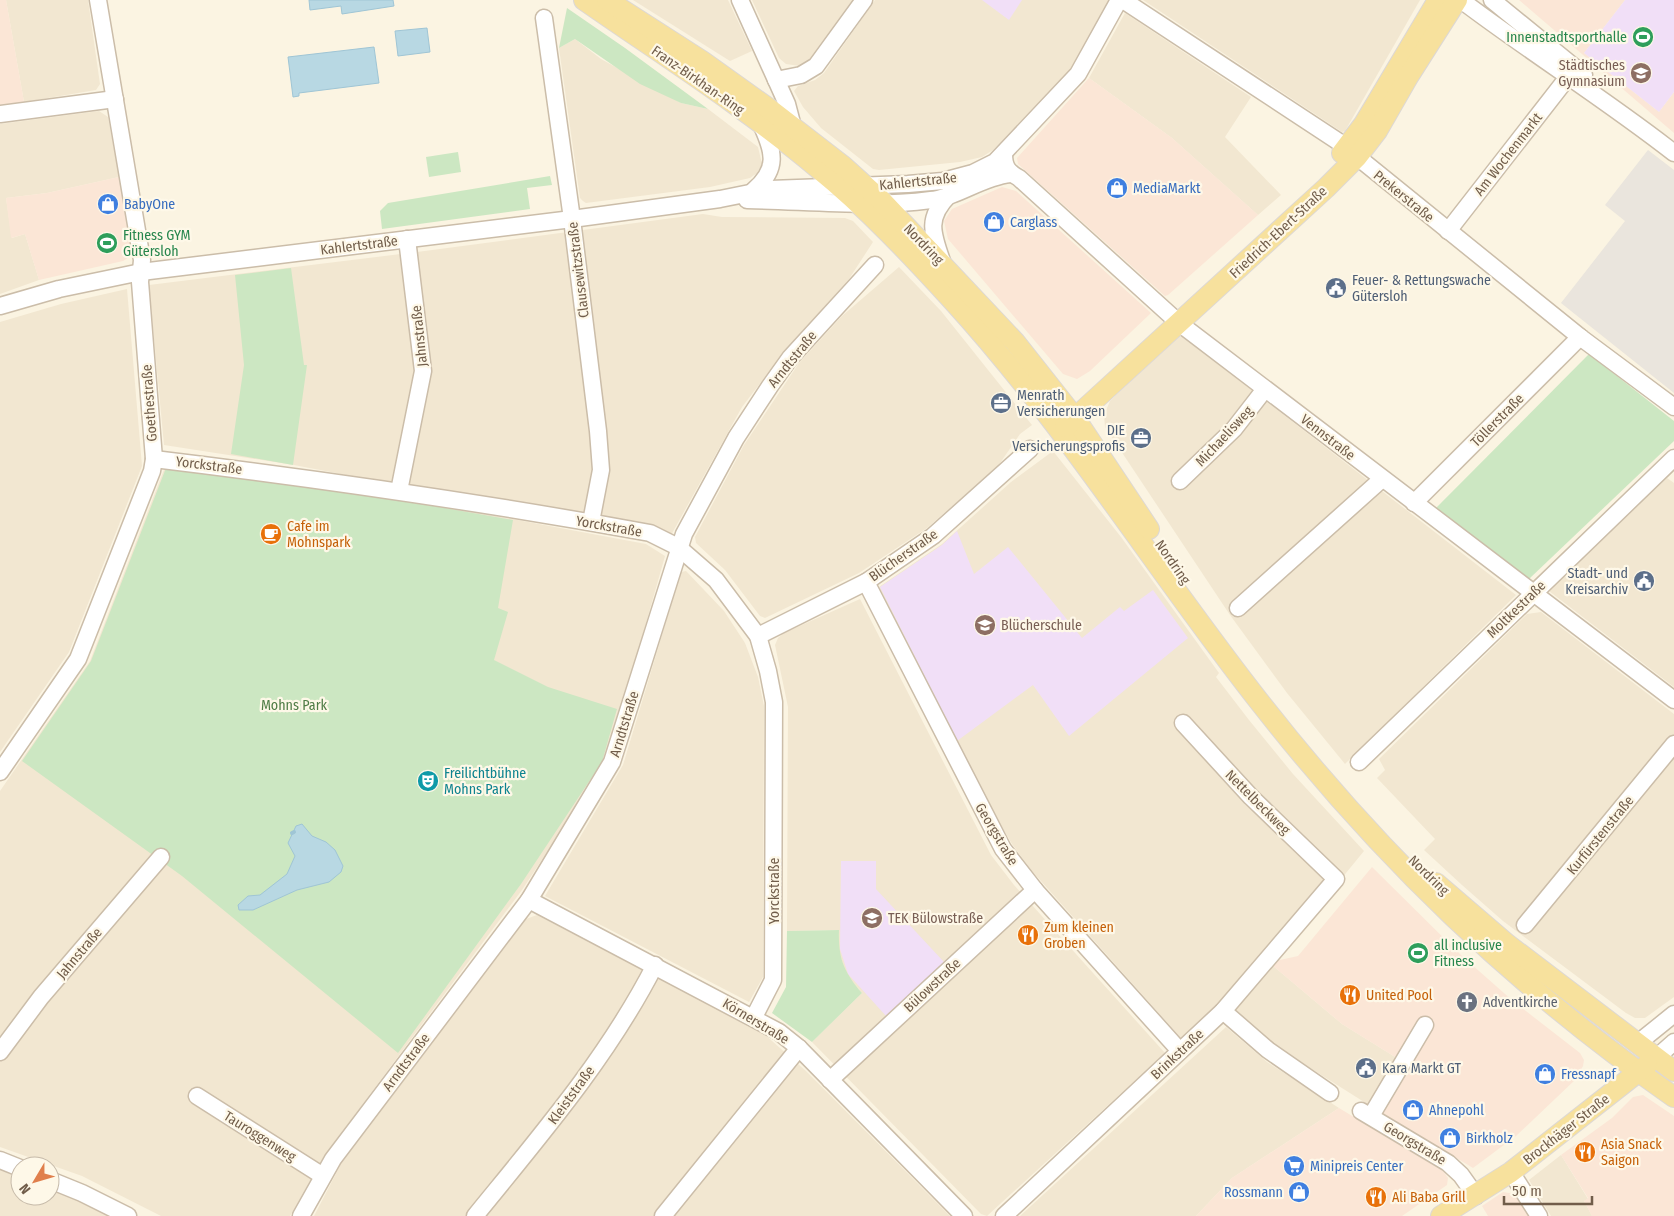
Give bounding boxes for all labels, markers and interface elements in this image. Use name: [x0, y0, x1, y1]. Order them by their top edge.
sports icon: Innenstadtsporthalle: [1631, 25, 1655, 49]
place label: Innenstadtsporthalle: [1506, 29, 1627, 46]
street label: Franz-Birkhan-Ring: [648, 42, 748, 119]
place label: Städtisches Gymnasium: [1558, 57, 1625, 90]
school or university icon: Städtisches Gymnasium: [1629, 61, 1653, 85]
street label: Am Wochenmarkt: [1471, 109, 1546, 199]
street label: Prekerstraße: [1370, 167, 1437, 226]
street label: Kahlertstraße: [878, 169, 958, 194]
shop icon: MediaMarkt: [1105, 176, 1129, 200]
place label: MediaMarkt: [1133, 180, 1201, 197]
street label: Friedrich-Ebert-Straße: [1226, 183, 1331, 282]
shop icon: BabyOne: [96, 192, 120, 216]
place label: BabyOne: [124, 196, 175, 213]
shop icon: Carglass: [982, 210, 1006, 234]
place label: Carglass: [1010, 214, 1057, 231]
street label: Nordring: [900, 220, 947, 269]
street label: Clausewitzstraße: [564, 221, 593, 319]
place label: Fitness GYM Gütersloh: [123, 227, 191, 260]
sports icon: Fitness GYM Gütersloh: [95, 231, 119, 255]
street label: Kahlertstraße: [319, 232, 399, 259]
place label: Feuer- & Rettungswache Gütersloh: [1352, 272, 1491, 305]
public building icon: Feuer- & Rettungswache Gütersloh: [1324, 276, 1348, 300]
street label: Jahnstraße: [408, 304, 431, 368]
street label: Arndtstraße: [764, 327, 820, 391]
street label: Goethestraße: [138, 364, 161, 442]
place label: Menrath Versicherungen: [1017, 387, 1105, 420]
street label: Töllerstraße: [1467, 390, 1528, 451]
office icon: Menrath Versicherungen: [989, 391, 1013, 415]
street label: Michaelisweg: [1192, 402, 1257, 470]
street label: Vennstraße: [1297, 411, 1358, 464]
place label: DIE Versicherungsprofis: [1012, 422, 1125, 455]
office icon: DIE Versicherungsprofis: [1129, 426, 1153, 450]
street label: Yorckstraße: [175, 453, 243, 478]
street label: Yorckstraße: [575, 512, 643, 541]
place label: Cafe im Mohnspark: [287, 518, 351, 551]
cafe icon: Cafe im Mohnspark: [259, 522, 283, 546]
street label: Blücherstraße: [866, 525, 941, 585]
street label: Nordring: [1151, 537, 1194, 588]
place label: Stadt- und Kreisarchiv: [1565, 565, 1629, 598]
public building icon: Stadt- und Kreisarchiv: [1632, 569, 1656, 593]
street label: Moltkestraße: [1483, 577, 1549, 642]
school or university icon: Blücherschule: [973, 613, 997, 637]
place label: Blücherschule: [1001, 617, 1082, 634]
street label: Arndtstraße: [606, 689, 643, 759]
park label: Mohns Park: [261, 697, 328, 714]
place label: Freilichtbühne Mohns Park: [444, 765, 526, 798]
street label: Nettelbeckweg: [1222, 766, 1294, 839]
theatre icon: Freilichtbühne Mohns Park: [416, 769, 440, 793]
street label: Kurfürstenstraße: [1563, 792, 1637, 878]
street label: Georgstraße: [971, 800, 1022, 869]
street label: Nordring: [1405, 852, 1453, 899]
street label: Yorckstraße: [766, 858, 783, 924]
school or university icon: TEK Bülowstraße: [860, 906, 884, 930]
place label: TEK Bülowstraße: [888, 910, 983, 927]
place label: Zum kleinen Groben: [1044, 919, 1114, 952]
restaurant icon: Zum kleinen Groben: [1016, 923, 1040, 947]
street label: Jahnstraße: [53, 924, 106, 982]
place label: all inclusive Fitness: [1434, 937, 1502, 970]
sports icon: all inclusive Fitness: [1406, 941, 1430, 965]
street label: Bülowstraße: [900, 955, 964, 1016]
restaurant icon: United Pool: [1338, 983, 1362, 1007]
place label: United Pool: [1366, 987, 1433, 1004]
church icon: Adventkirche: [1455, 990, 1479, 1014]
place label: Adventkirche: [1483, 994, 1558, 1011]
street label: Körnerstraße: [719, 995, 792, 1048]
street label: Brinkstraße: [1147, 1026, 1207, 1083]
street label: Arndtstraße: [379, 1030, 434, 1095]
public building icon: Kara Markt GT: [1354, 1056, 1378, 1080]
place label: Kara Markt GT: [1382, 1060, 1462, 1077]
shop icon: Fressnapf: [1533, 1062, 1557, 1086]
street label: Kleiststraße: [544, 1063, 598, 1128]
place label: Fressnapf: [1561, 1066, 1618, 1083]
street label: Brockhäger Straße: [1520, 1090, 1613, 1168]
shop icon: Ahnepohl: [1401, 1098, 1425, 1122]
place label: Ahnepohl: [1429, 1102, 1484, 1119]
street label: Tauroggenweg: [221, 1108, 299, 1166]
street label: Georgstraße: [1380, 1118, 1449, 1169]
shop icon: Birkholz: [1438, 1126, 1462, 1150]
place label: Birkholz: [1466, 1130, 1513, 1147]
place label: Asia Snack Saigon: [1601, 1136, 1662, 1169]
restaurant icon: Asia Snack Saigon: [1573, 1140, 1597, 1164]
supermarket icon: Minipreis Center: [1282, 1154, 1306, 1178]
north arrow: [10, 1156, 60, 1206]
place label: Minipreis Center: [1310, 1158, 1403, 1175]
scale bar: [1504, 1174, 1592, 1206]
text: N: [16, 1180, 34, 1197]
shop icon: Rossmann: [1287, 1180, 1311, 1204]
text: 50 m: [1512, 1182, 1542, 1200]
place label: Rossmann: [1224, 1184, 1283, 1201]
restaurant icon: Ali Baba Grill: [1364, 1185, 1388, 1209]
place label: Ali Baba Grill: [1392, 1189, 1466, 1206]

